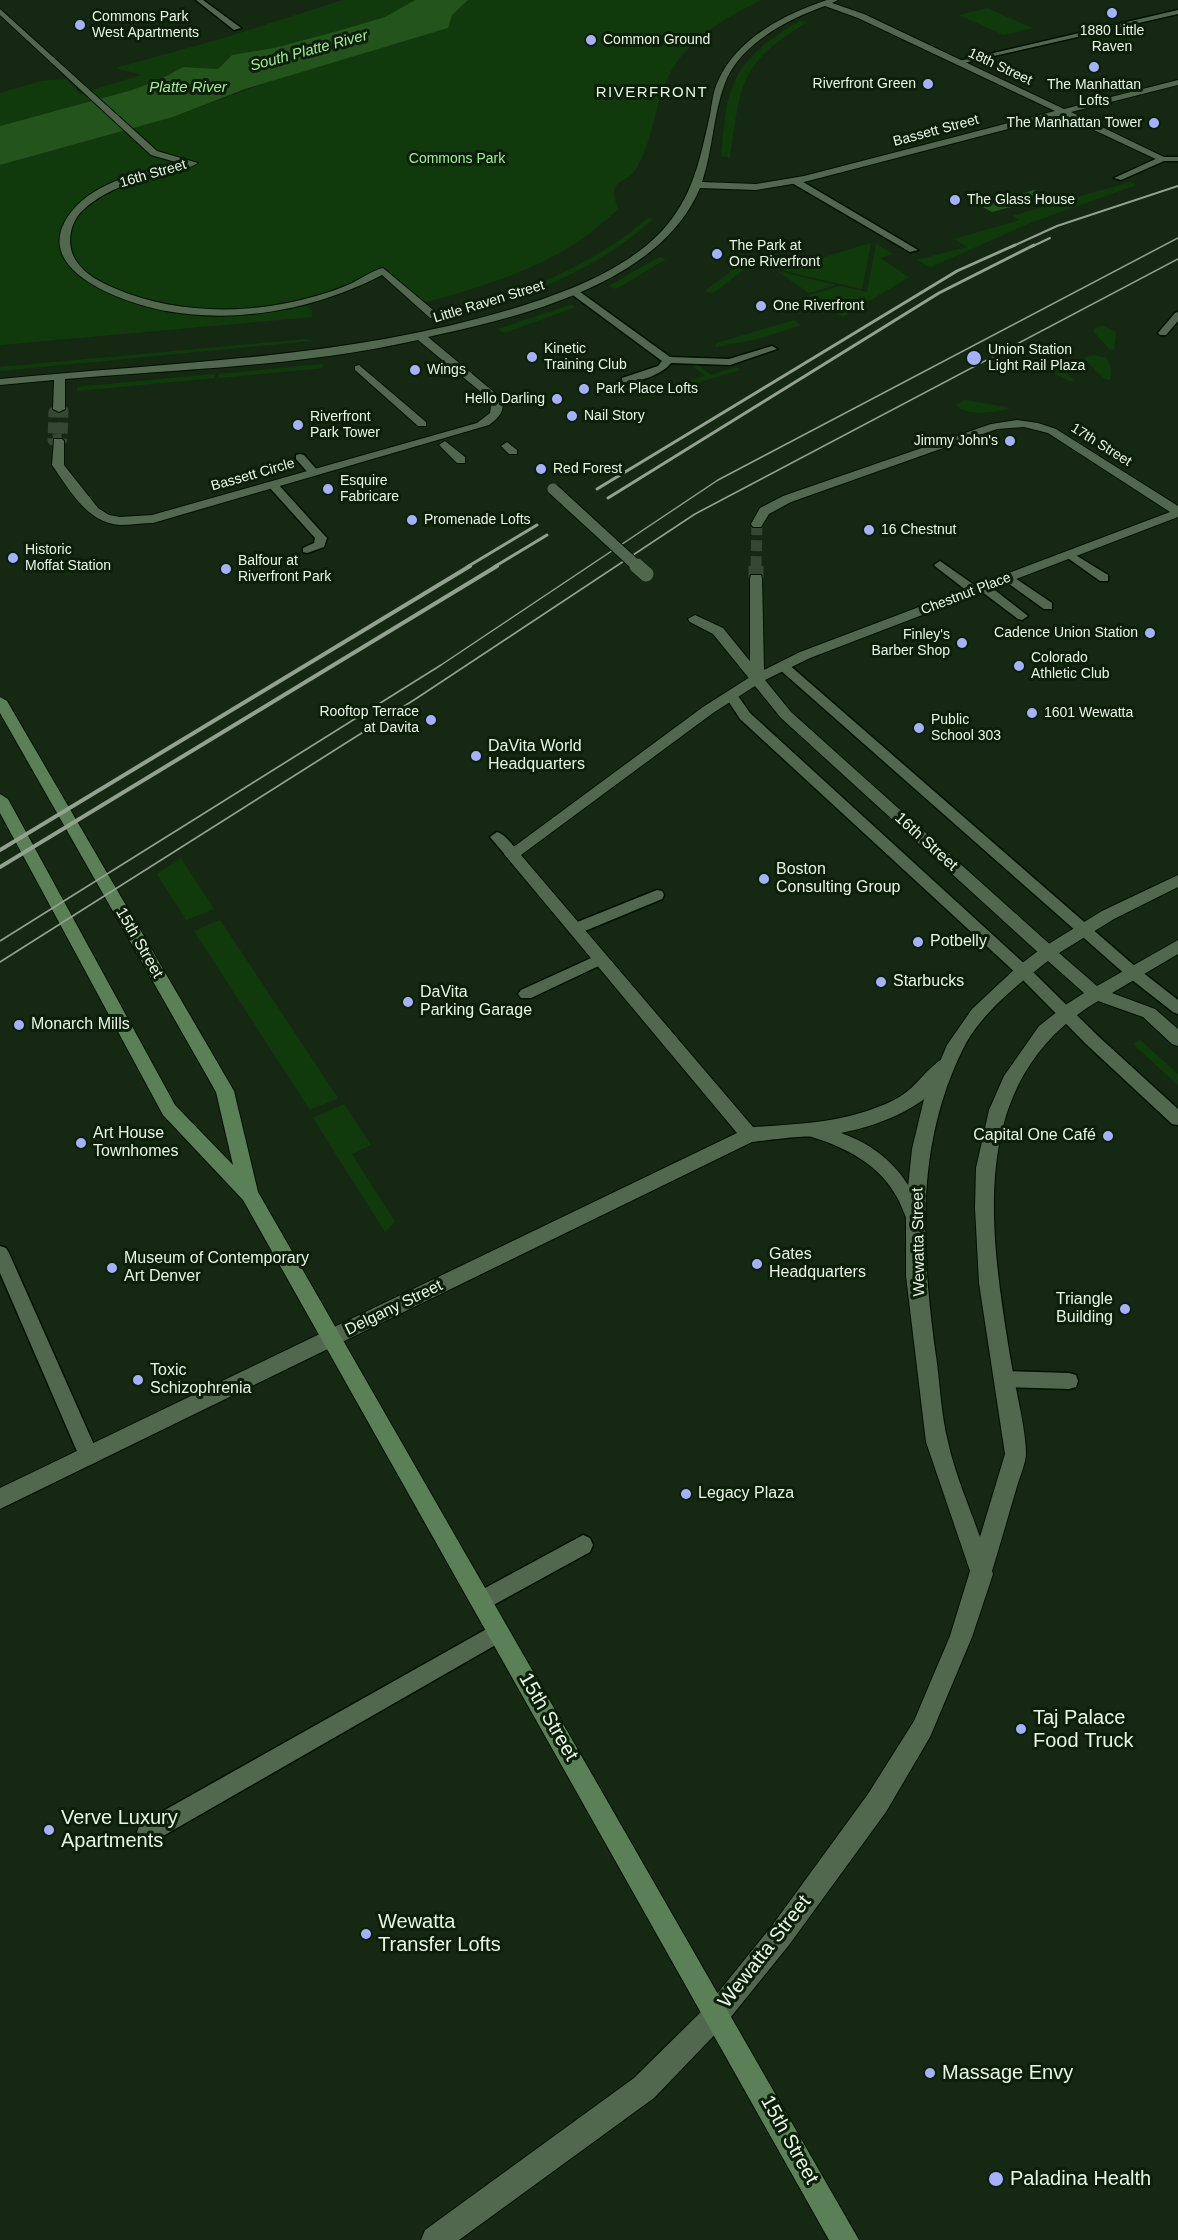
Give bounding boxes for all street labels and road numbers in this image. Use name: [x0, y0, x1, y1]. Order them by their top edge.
street label: 18th Street: [965, 45, 1035, 89]
street label: Bassett Street: [891, 112, 981, 150]
street label: 16th Street: [118, 156, 188, 192]
street label: Little Raven Street: [431, 277, 547, 327]
street label: 17th Street: [1068, 420, 1134, 470]
street label: Bassett Circle: [209, 455, 297, 495]
street label: Chestnut Place: [919, 569, 1013, 619]
street label: 16th Street: [890, 809, 962, 875]
street label: 15th Street: [111, 904, 167, 982]
street label: Wewatta Street: [908, 1187, 930, 1297]
street label: Delgany Street: [342, 1276, 446, 1340]
street label: 15th Street: [513, 1669, 583, 1765]
street label: Wewatta Street: [714, 1891, 816, 2013]
street label: 15th Street: [755, 2091, 823, 2189]

